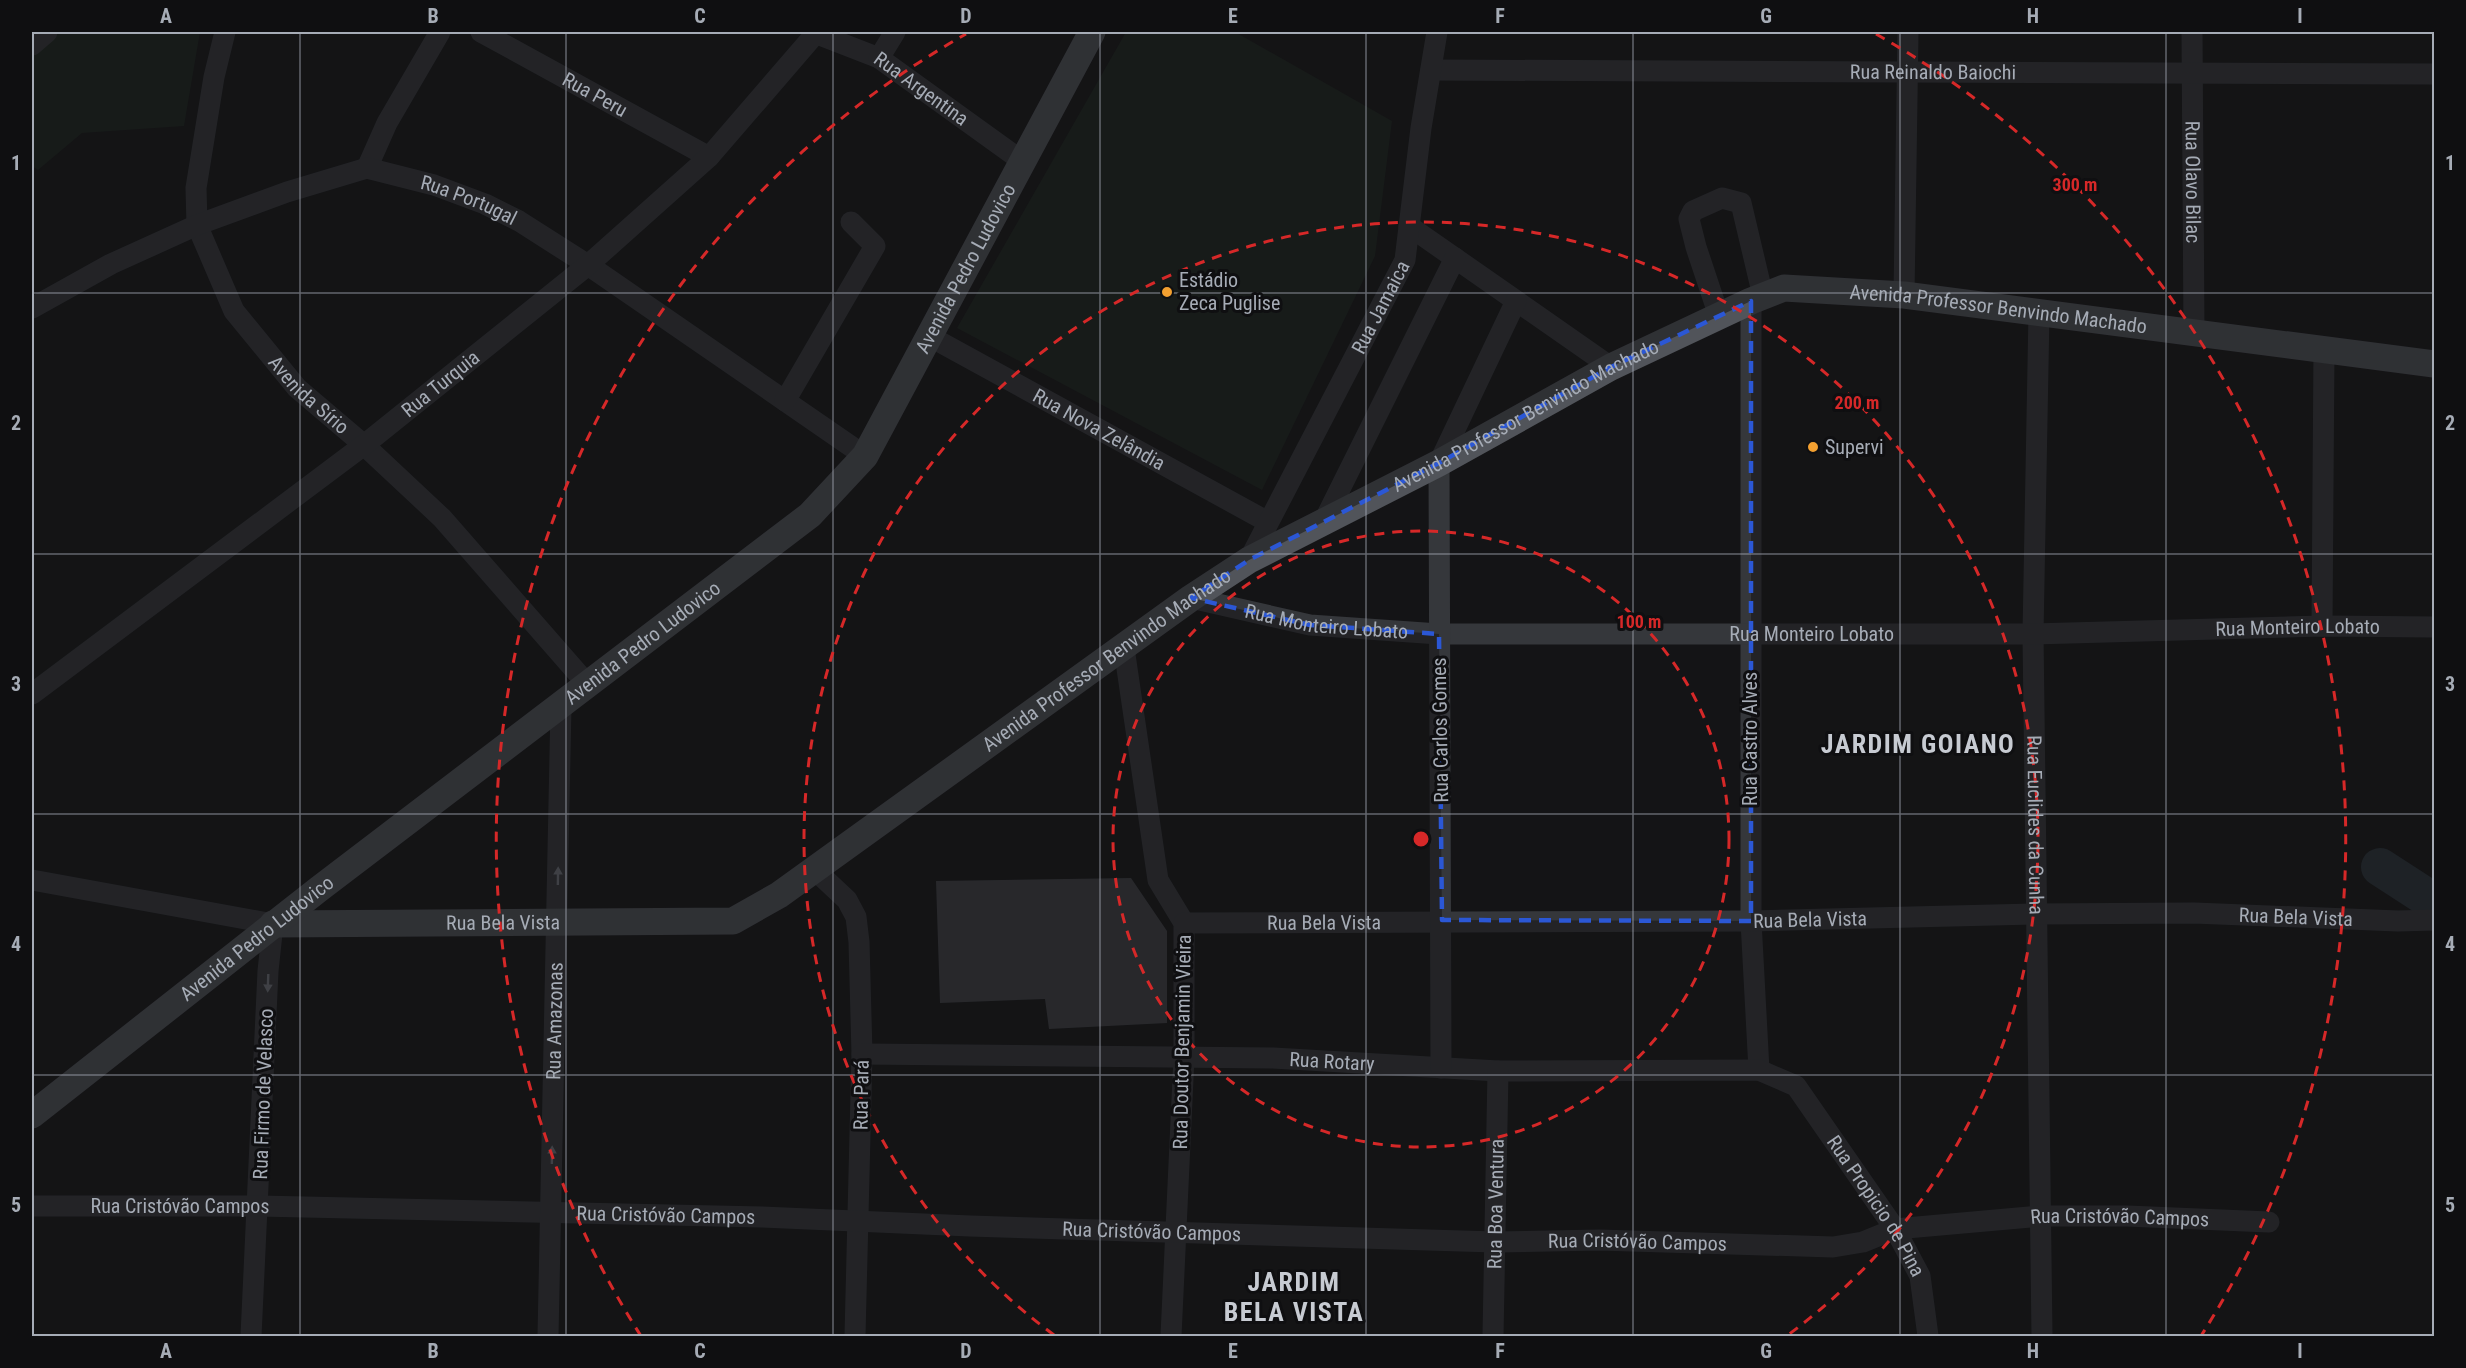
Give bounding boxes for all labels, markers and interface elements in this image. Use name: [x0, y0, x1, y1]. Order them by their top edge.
text: A: [160, 4, 172, 28]
text: B: [427, 4, 439, 28]
text: C: [694, 4, 706, 28]
text: D: [960, 4, 972, 28]
text: E: [1228, 4, 1238, 28]
text: F: [1495, 4, 1505, 28]
text: G: [1760, 4, 1772, 28]
text: H: [2027, 4, 2039, 28]
text: I: [2297, 4, 2303, 28]
street label: Rua Argentina: [869, 46, 973, 131]
street label: Rua Reinaldo Baiochi: [1850, 60, 2016, 84]
street label: Rua Peru: [558, 67, 632, 122]
street label: Rua Olavo Bilac: [2181, 121, 2205, 243]
text: 1: [11, 151, 21, 175]
text: 1: [2445, 151, 2455, 175]
street label: Rua Portugal: [418, 170, 521, 230]
text: 300 m: [2053, 174, 2097, 195]
street label: Avenida Pedro Ludovico: [910, 179, 1021, 357]
street label: Rua Jamaica: [1346, 256, 1415, 358]
place label: Estádio Zeca Puglise: [1179, 268, 1280, 315]
street label: Avenida Professor Benvindo Machado: [1849, 280, 2148, 339]
marker: Estádio Zeca Puglise: [1160, 285, 1174, 299]
street label: Avenida Professor Benvindo Machado: [1388, 334, 1663, 497]
street label: Rua Turquia: [397, 345, 484, 422]
street label: Avenida Sírio: [263, 351, 354, 439]
street label: Rua Nova Zelândia: [1029, 383, 1169, 475]
text: 200 m: [1835, 392, 1879, 413]
text: 2: [11, 411, 21, 435]
text: 2: [2445, 411, 2455, 435]
place label: Supervi: [1825, 435, 1884, 459]
marker: Supervi: [1806, 440, 1820, 454]
street label: Avenida Professor Benvindo Machado: [978, 563, 1235, 757]
street label: Avenida Pedro Ludovico: [560, 576, 725, 709]
street label: Rua Monteiro Lobato: [1243, 599, 1409, 644]
text: 100 m: [1617, 611, 1661, 632]
street label: Rua Monteiro Lobato: [2215, 614, 2380, 641]
street label: Rua Monteiro Lobato: [1729, 622, 1894, 646]
street label: Rua Carlos Gomes: [1427, 657, 1453, 803]
text: 3: [11, 672, 21, 696]
street label: Rua Castro Alves: [1738, 672, 1762, 806]
text: 3: [2445, 672, 2455, 696]
district label: JARDIM GOIANO: [1821, 729, 2015, 759]
street label: Rua Euclides da Cunha: [2022, 735, 2049, 915]
centre of rings: [1411, 829, 1431, 849]
one-way arrow: [553, 867, 563, 886]
street label: Avenida Pedro Ludovico: [175, 870, 338, 1006]
street label: Rua Bela Vista: [2238, 903, 2353, 931]
street label: Rua Bela Vista: [1753, 906, 1867, 933]
street label: Rua Bela Vista: [446, 910, 560, 935]
street label: Rua Bela Vista: [1267, 910, 1381, 935]
text: 4: [11, 932, 21, 956]
text: 4: [2445, 932, 2455, 956]
street label: Rua Doutor Benjamin Vieira: [1168, 934, 1196, 1150]
street label: Rua Amazonas: [541, 962, 568, 1080]
one-way arrow: [263, 973, 272, 992]
street label: Rua Firmo de Velasco: [248, 1008, 278, 1180]
street label: Rua Rotary: [1289, 1047, 1375, 1076]
street label: Rua Pará: [848, 1060, 874, 1130]
street label: Rua Propicio de Pina: [1822, 1131, 1930, 1281]
street label: Rua Boa Ventura: [1482, 1139, 1509, 1269]
one-way arrow: [547, 1146, 557, 1165]
text: 5: [11, 1193, 21, 1217]
text: 5: [2445, 1193, 2455, 1217]
street label: Rua Cristóvão Campos: [91, 1194, 270, 1218]
street label: Rua Cristóvão Campos: [576, 1201, 756, 1229]
street label: Rua Cristóvão Campos: [2029, 1204, 2210, 1231]
street label: Rua Cristóvão Campos: [1062, 1217, 1241, 1246]
street label: Rua Cristóvão Campos: [1548, 1228, 1727, 1256]
district label: JARDIM BELA VISTA: [1224, 1267, 1364, 1327]
text: A: [160, 1339, 172, 1363]
text: B: [427, 1339, 439, 1363]
text: C: [694, 1339, 706, 1363]
text: D: [960, 1339, 972, 1363]
text: E: [1228, 1339, 1238, 1363]
text: F: [1495, 1339, 1505, 1363]
text: G: [1760, 1339, 1772, 1363]
text: H: [2027, 1339, 2039, 1363]
text: I: [2297, 1339, 2303, 1363]

